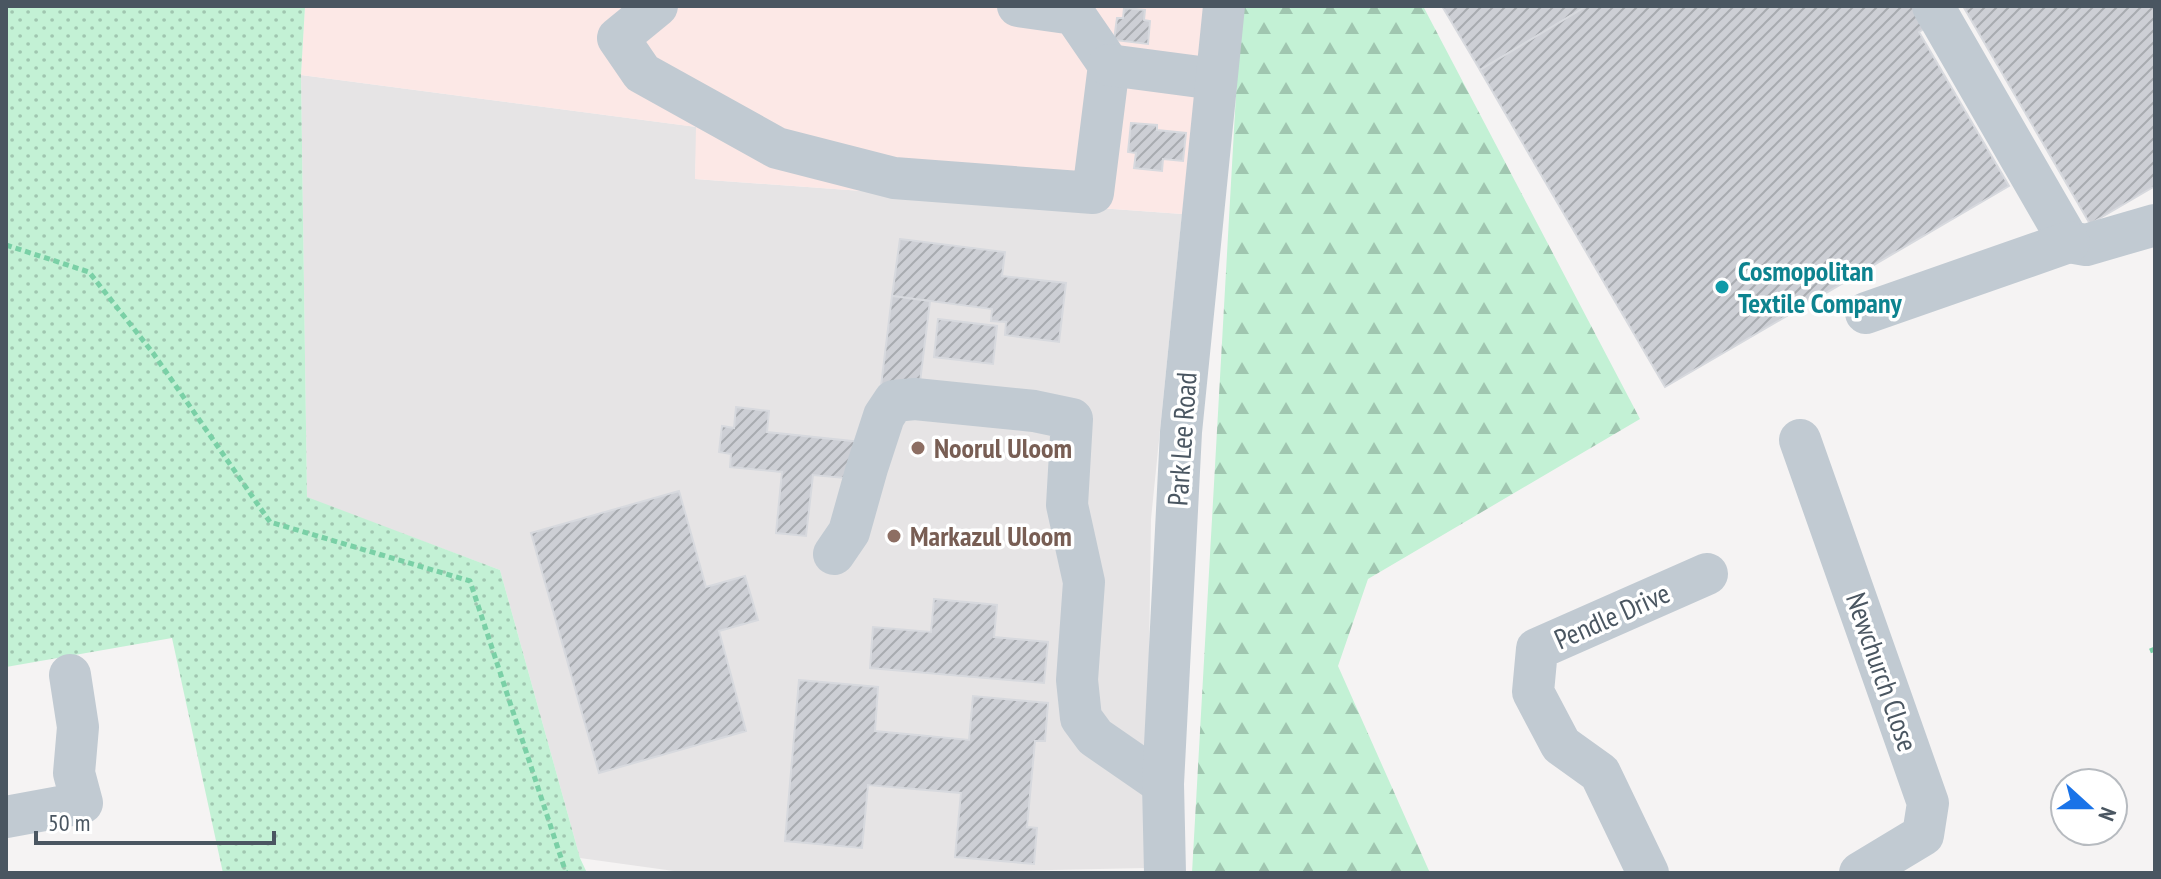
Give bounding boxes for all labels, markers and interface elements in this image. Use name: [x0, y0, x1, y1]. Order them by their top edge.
place label: Cosmopolitan Textile Company: [1738, 252, 1902, 321]
marker: Cosmopolitan Textile Company: [1713, 278, 1731, 296]
street label: Park Lee Road: [1158, 371, 1205, 507]
place label: Noorul Uloom: [934, 429, 1072, 466]
marker: Noorul Uloom: [909, 439, 927, 457]
place label: Markazul Uloom: [910, 517, 1072, 554]
marker: Markazul Uloom: [885, 527, 903, 545]
street label: Pendle Drive: [1548, 574, 1675, 657]
street label: Newchurch Close: [1838, 588, 1927, 756]
north arrow: [2049, 767, 2129, 847]
scale bar: [36, 795, 274, 845]
text: N: [2092, 804, 2123, 825]
text: 50 m: [48, 807, 90, 838]

